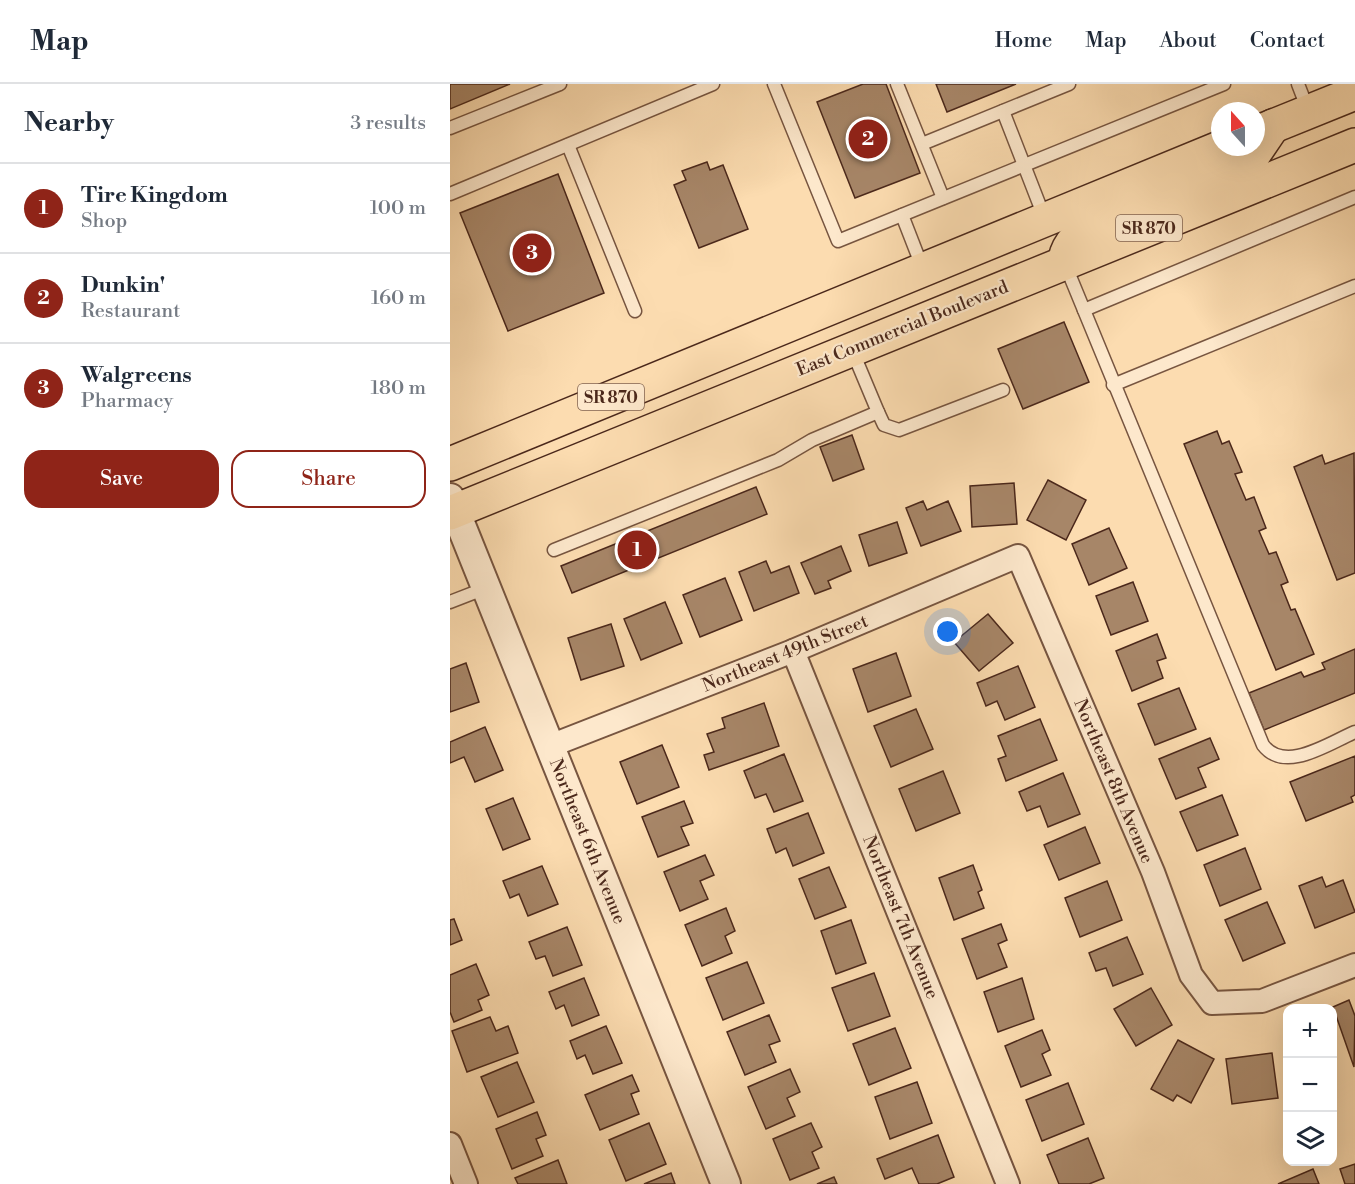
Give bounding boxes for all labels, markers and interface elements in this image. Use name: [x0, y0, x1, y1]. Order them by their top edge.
text: Map: [30, 24, 89, 59]
text: Home: [995, 28, 1052, 54]
text: Map: [1085, 28, 1127, 54]
text: About: [1160, 28, 1217, 54]
text: Contact: [1250, 28, 1325, 54]
north arrow: [1211, 102, 1265, 156]
text: Nearby: [24, 107, 114, 139]
text: 3 results: [350, 111, 426, 136]
pin: 2: [848, 116, 888, 162]
text: Tire Kingdom: [81, 182, 228, 209]
text: 1: [39, 196, 48, 221]
text: 100 m: [370, 196, 426, 221]
text: Shop: [81, 209, 127, 234]
road number: SR 870: [1116, 215, 1182, 241]
pin: 3: [512, 230, 551, 276]
text: Dunkin': [81, 272, 165, 299]
street label: East Commercial Boulevard: [793, 275, 1012, 382]
text: 2: [37, 286, 50, 311]
text: 160 m: [371, 286, 426, 311]
text: Restaurant: [81, 299, 180, 324]
text: Walgreens: [81, 362, 192, 389]
text: 3: [37, 376, 50, 401]
text: 180 m: [371, 376, 426, 401]
road number: SR 870: [578, 384, 644, 410]
text: Pharmacy: [81, 389, 173, 414]
button: Save: [24, 450, 219, 508]
button: Share: [231, 450, 426, 508]
pin: 1: [618, 528, 657, 572]
street label: Northeast 49th Street: [699, 609, 872, 697]
your location: [933, 617, 962, 646]
street label: Northeast 8th Avenue: [1068, 695, 1159, 867]
street label: Northeast 6th Avenue: [544, 755, 631, 927]
street label: Northeast 7th Avenue: [857, 832, 944, 1002]
map controls: [1283, 1004, 1337, 1166]
button: +: [1283, 1004, 1337, 1058]
button: −: [1283, 1058, 1337, 1112]
button: layers: [1283, 1112, 1337, 1166]

